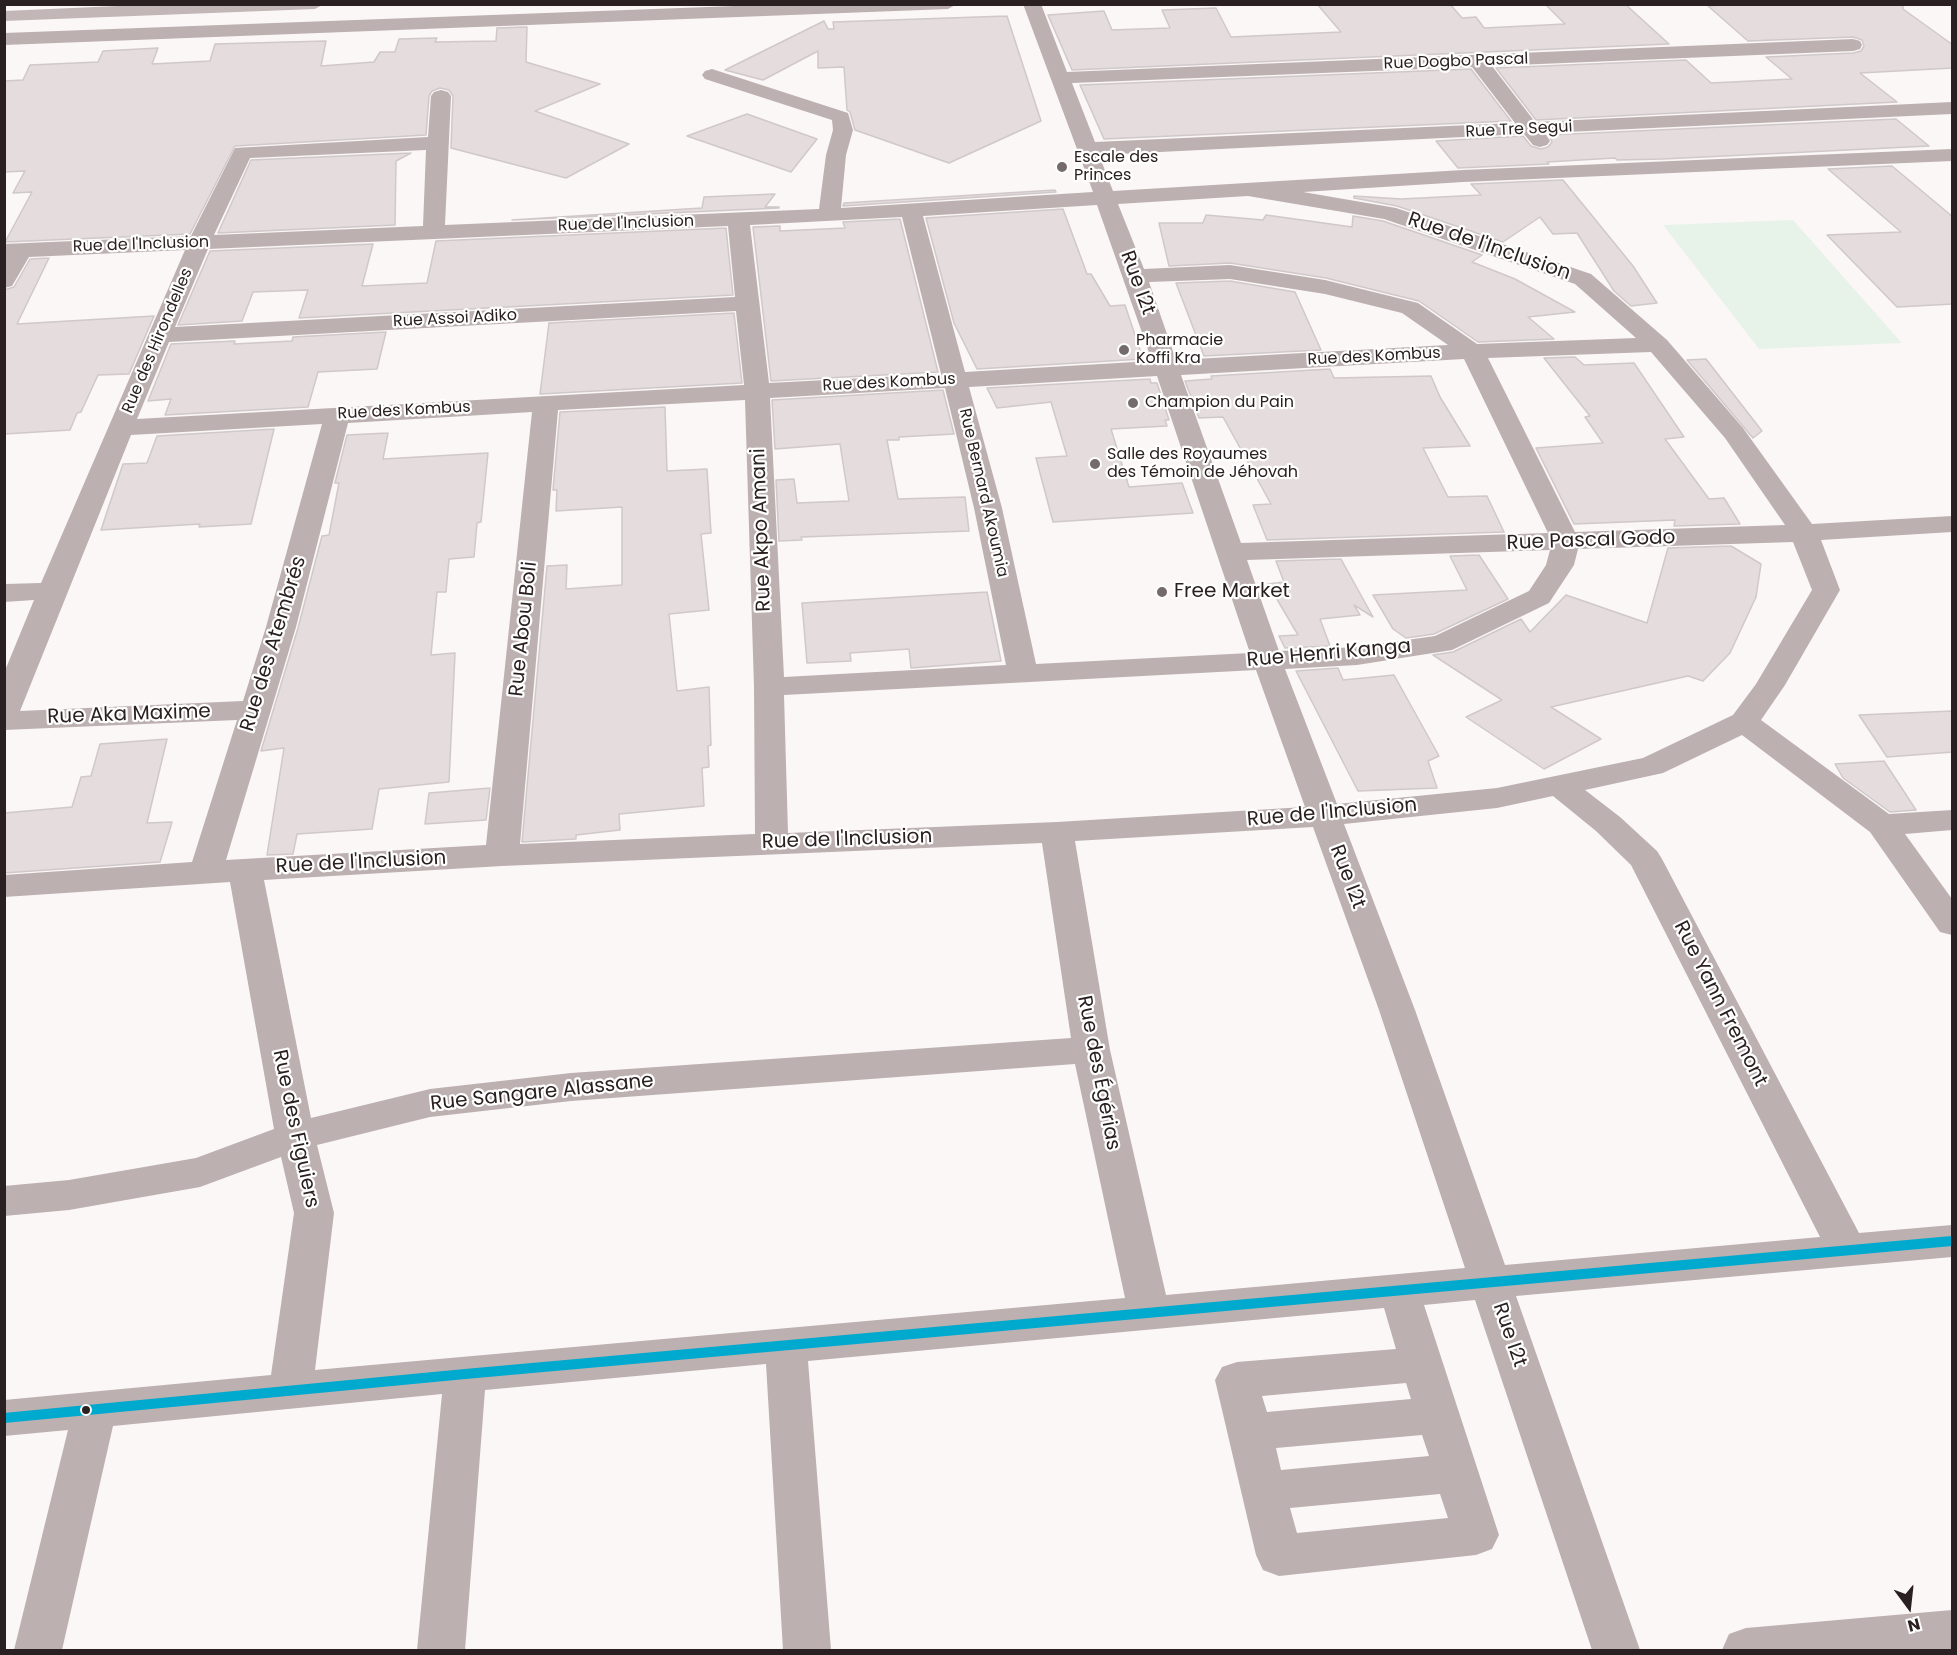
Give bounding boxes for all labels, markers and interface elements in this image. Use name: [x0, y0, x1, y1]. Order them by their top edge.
street label: Rue Dogbo Pascal: [1383, 50, 1529, 74]
street label: Rue Tre Segui: [1465, 118, 1573, 142]
place label: Escale des Princes: [1074, 148, 1158, 186]
marker: Escale des Princes: [1055, 160, 1069, 174]
street label: Rue de l'Inclusion: [1404, 208, 1574, 286]
street label: Rue de l'Inclusion: [557, 212, 695, 236]
street label: Rue de l'Inclusion: [72, 233, 210, 257]
street label: Rue I2t: [1114, 248, 1160, 318]
street label: Rue des Hirondelles: [119, 266, 197, 416]
street label: Rue Assoi Adiko: [393, 306, 517, 332]
place label: Pharmacie Koffi Kra: [1136, 331, 1223, 369]
marker: Pharmacie Koffi Kra: [1117, 343, 1131, 357]
street label: Rue des Kombus: [1307, 344, 1441, 370]
street label: Rue des Kombus: [822, 370, 956, 396]
place label: Champion du Pain: [1145, 393, 1294, 413]
marker: Champion du Pain: [1126, 396, 1140, 410]
street label: Rue des Kombus: [337, 398, 471, 424]
street label: Rue Bernard Akoumia: [954, 407, 1012, 579]
place label: Salle des Royaumes des Témoin de Jéhovah: [1107, 445, 1298, 483]
street label: Rue Akpo Amani: [747, 448, 777, 612]
marker: Salle des Royaumes des Témoin de Jéhovah: [1088, 457, 1102, 471]
street label: Rue Pascal Godo: [1506, 526, 1676, 556]
street label: Rue des Atembrés: [236, 553, 312, 735]
street label: Rue Abou Boli: [505, 560, 543, 698]
place label: Free Market: [1174, 580, 1290, 604]
marker: Free Market: [1155, 585, 1169, 599]
street label: Rue Henri Kanga: [1246, 635, 1412, 673]
street label: Rue Aka Maxime: [47, 700, 211, 730]
street label: Rue de l'Inclusion: [1246, 794, 1418, 832]
street label: Rue de l'Inclusion: [761, 825, 933, 855]
street label: Rue I2t: [1324, 842, 1370, 912]
street label: Rue de l'Inclusion: [275, 847, 447, 879]
street label: Rue Yann Fremont: [1668, 917, 1772, 1091]
street label: Rue des Égérias: [1071, 994, 1125, 1152]
street label: Rue des Figuiers: [267, 1048, 323, 1210]
street label: Rue Sangare Alassane: [429, 1069, 655, 1117]
street label: Rue I2t: [1487, 1300, 1531, 1370]
unlabelled marker: [80, 1404, 92, 1416]
north arrow: [1879, 1577, 1939, 1637]
text: N: [1905, 1612, 1923, 1638]

